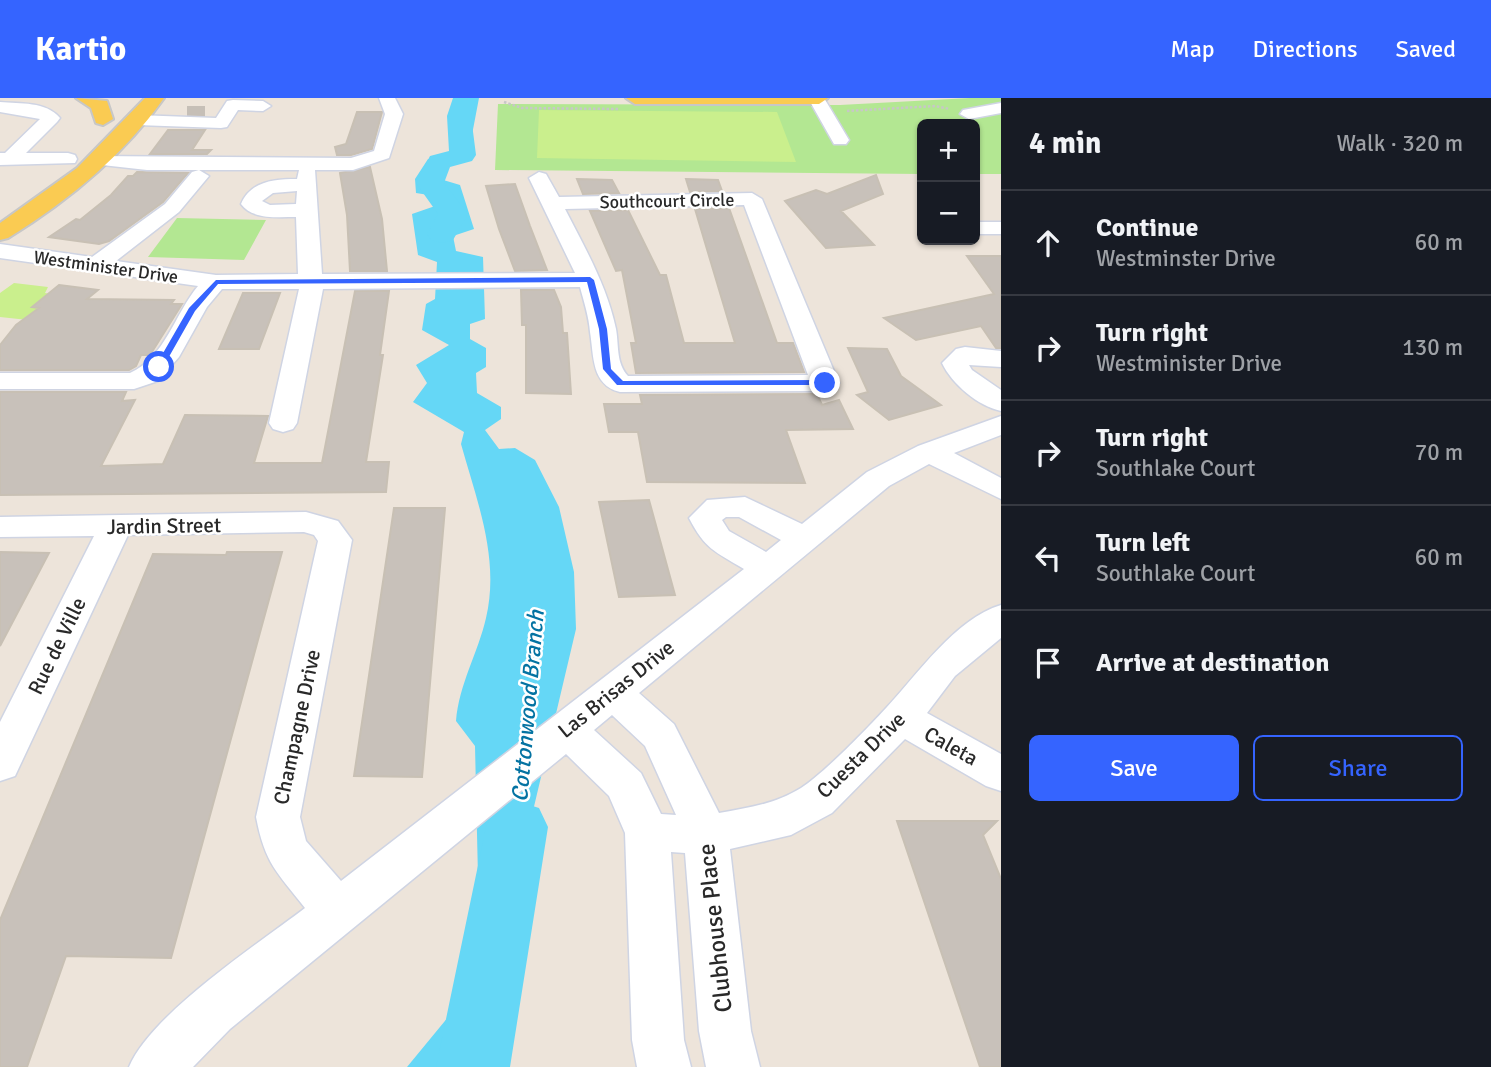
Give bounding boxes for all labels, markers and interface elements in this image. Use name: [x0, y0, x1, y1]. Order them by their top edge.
text: Kartio: [35, 29, 126, 70]
text: Map: [1170, 34, 1215, 64]
text: Directions: [1253, 34, 1358, 64]
text: Saved: [1396, 34, 1456, 64]
map controls: [917, 119, 980, 245]
button: +: [917, 119, 980, 182]
text: 4 min: [1029, 125, 1101, 162]
text: Walk · 320 m: [1337, 129, 1463, 158]
button: −: [917, 182, 980, 245]
street label: Southcourt Circle: [599, 189, 735, 213]
text: Continue: [1096, 212, 1198, 244]
icon: ahead: [1029, 224, 1067, 262]
text: 60 m: [1415, 228, 1463, 257]
text: Westminster Drive: [1096, 244, 1276, 273]
street label: Westminister Drive: [32, 246, 180, 288]
text: Turn right: [1096, 317, 1208, 349]
icon: right: [1029, 329, 1067, 367]
text: 130 m: [1402, 333, 1463, 362]
text: Westminister Drive: [1096, 349, 1282, 378]
route start: [143, 351, 174, 382]
route end: [809, 367, 840, 398]
text: Turn right: [1096, 422, 1208, 454]
icon: right: [1029, 434, 1067, 472]
text: 70 m: [1415, 438, 1463, 467]
text: Southlake Court: [1096, 454, 1255, 483]
street label: Jardin Street: [106, 512, 222, 540]
text: Turn left: [1096, 527, 1190, 559]
icon: left: [1029, 539, 1067, 577]
text: 60 m: [1415, 543, 1463, 572]
text: Southlake Court: [1096, 559, 1255, 588]
street label: Rue de Ville: [22, 593, 92, 699]
water label: Cottonwood Branch: [505, 607, 551, 803]
street label: Las Brisas Drive: [553, 634, 679, 744]
icon: arrive: [1029, 644, 1067, 682]
street label: Champagne Drive: [268, 647, 326, 807]
text: Arrive at destination: [1096, 647, 1329, 679]
street label: Cuesta Drive: [811, 706, 911, 804]
street label: Caleta: [919, 721, 983, 771]
button: Save: [1029, 735, 1239, 801]
button: Share: [1253, 735, 1463, 801]
street label: Clubhouse Place: [691, 842, 739, 1014]

